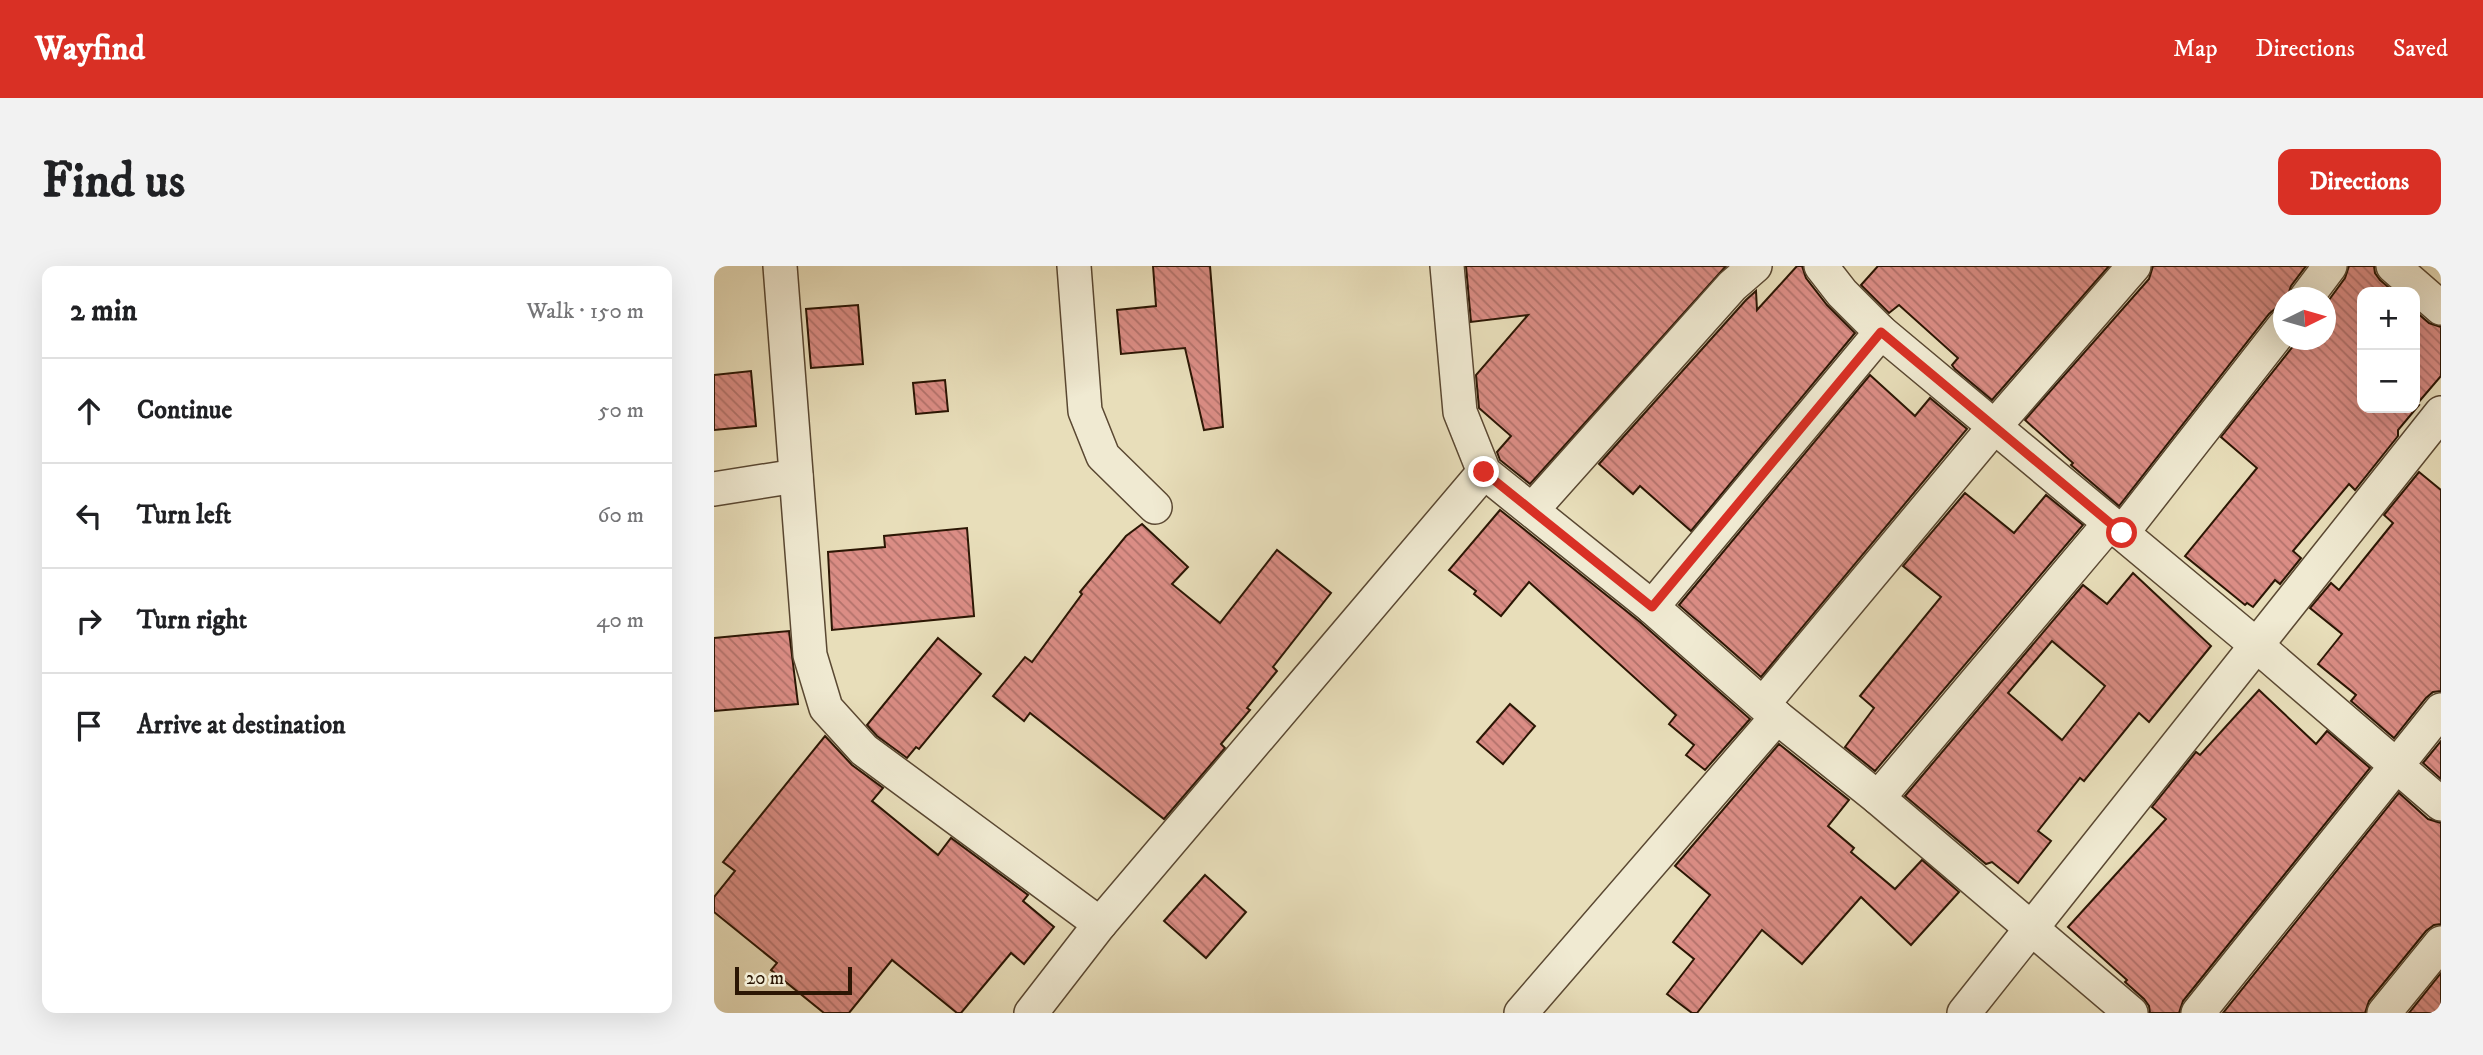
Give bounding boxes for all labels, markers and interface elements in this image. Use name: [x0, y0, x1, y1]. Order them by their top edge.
text: Wayfind: [35, 29, 145, 70]
text: Map: [2173, 34, 2218, 64]
text: Directions: [2256, 34, 2355, 64]
text: Saved: [2393, 34, 2448, 64]
button: Directions: [2278, 149, 2441, 215]
text: Find us: [42, 151, 185, 213]
north arrow: [2273, 287, 2336, 350]
map controls: [2357, 287, 2420, 413]
button: +: [2357, 287, 2420, 350]
text: 2 min: [70, 293, 137, 330]
text: Walk · 150 m: [527, 297, 644, 326]
button: −: [2357, 350, 2420, 413]
icon: ahead: [70, 392, 108, 430]
text: Continue: [137, 394, 232, 427]
text: 50 m: [598, 396, 644, 425]
route end: [1468, 456, 1499, 487]
icon: left: [70, 497, 108, 535]
text: Turn left: [137, 499, 231, 532]
text: 60 m: [597, 501, 644, 530]
route start: [2106, 517, 2137, 548]
icon: right: [70, 602, 108, 640]
text: Turn right: [137, 604, 247, 637]
text: 40 m: [596, 606, 644, 635]
icon: arrive: [70, 707, 108, 745]
text: Arrive at destination: [137, 709, 346, 742]
scale bar: [735, 964, 852, 996]
text: 20 m: [746, 967, 784, 990]

